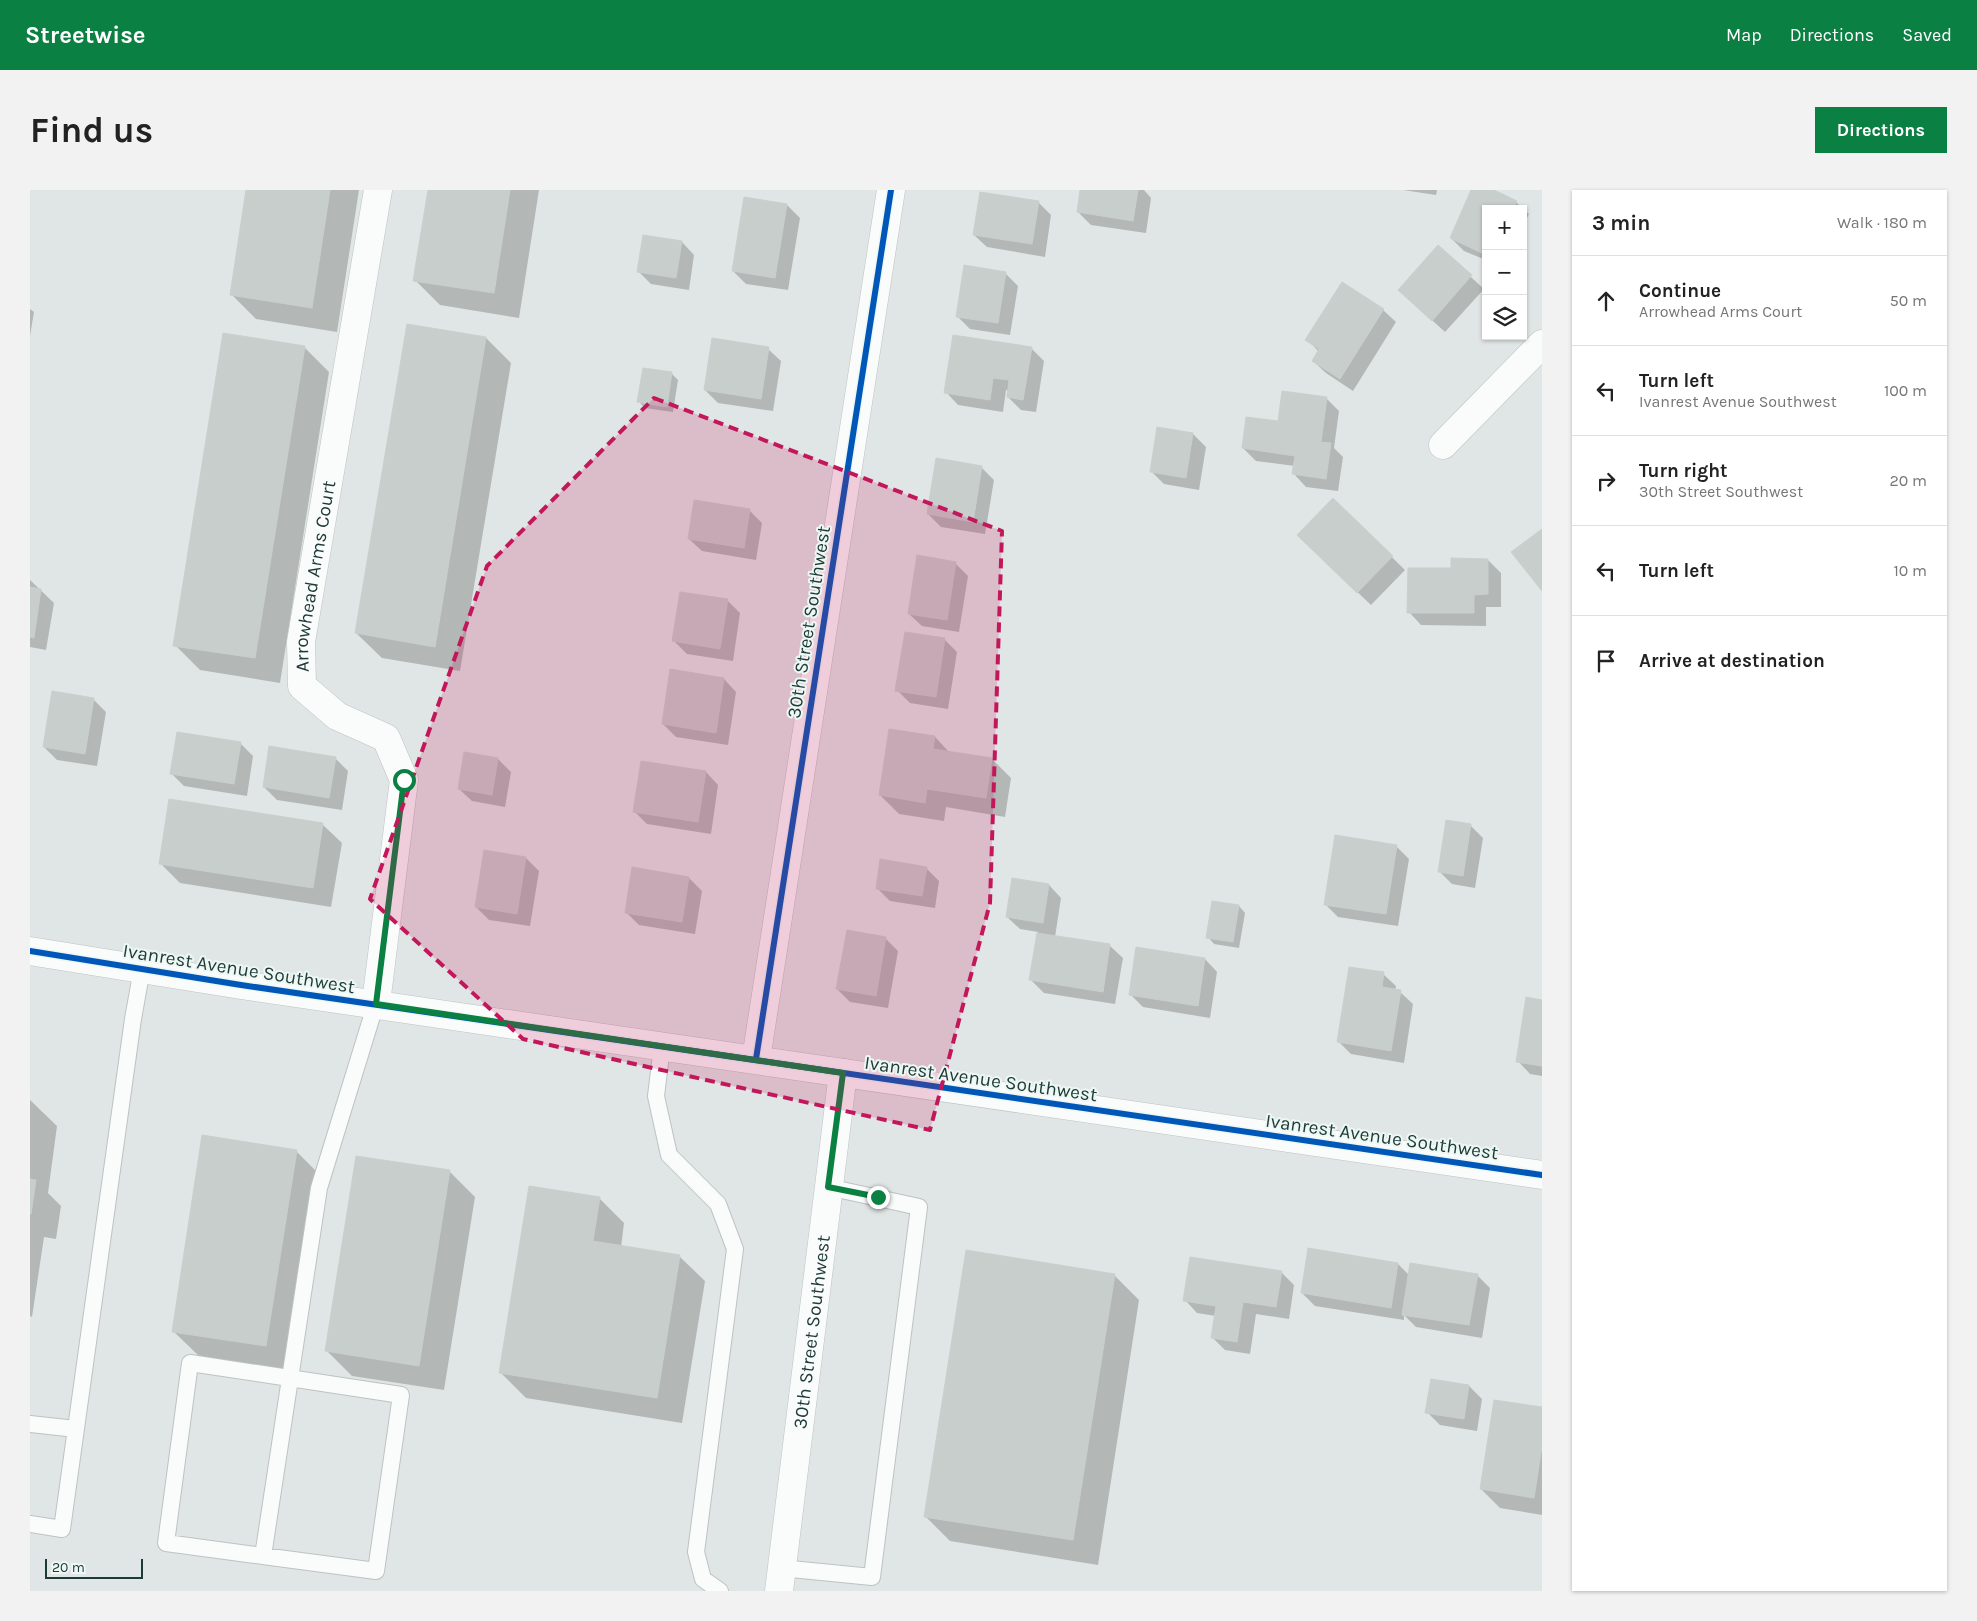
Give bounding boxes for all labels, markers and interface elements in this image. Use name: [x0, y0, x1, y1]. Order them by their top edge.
text: Streetwise: [25, 21, 146, 49]
text: Map: [1726, 24, 1762, 46]
text: Directions: [1790, 24, 1874, 46]
text: Saved: [1902, 24, 1952, 46]
button: Directions: [1815, 107, 1947, 153]
text: Find us: [30, 110, 153, 151]
map controls: [1482, 205, 1527, 340]
button: +: [1482, 205, 1527, 250]
text: 3 min: [1592, 211, 1650, 235]
text: Walk · 180 m: [1837, 213, 1927, 232]
button: −: [1482, 250, 1527, 295]
text: Continue: [1639, 280, 1721, 302]
icon: ahead: [1592, 287, 1620, 315]
text: 50 m: [1890, 291, 1927, 310]
button: layers: [1482, 295, 1527, 340]
text: Arrowhead Arms Court: [1639, 302, 1802, 321]
text: Turn left: [1639, 370, 1714, 392]
icon: left: [1592, 377, 1620, 405]
text: 100 m: [1884, 381, 1927, 400]
text: Ivanrest Avenue Southwest: [1639, 392, 1837, 411]
text: Turn right: [1639, 460, 1728, 482]
icon: right: [1592, 467, 1620, 495]
text: 20 m: [1889, 471, 1927, 490]
street label: Arrowhead Arms Court: [291, 479, 340, 672]
text: 30th Street Southwest: [1639, 482, 1803, 501]
street label: 30th Street Southwest: [783, 524, 835, 720]
icon: left: [1592, 557, 1620, 585]
text: Turn left: [1639, 560, 1714, 582]
text: 10 m: [1893, 561, 1927, 580]
icon: arrive: [1592, 647, 1620, 675]
text: Arrive at destination: [1639, 650, 1825, 672]
route start: [393, 769, 416, 792]
street label: Ivanrest Avenue Southwest: [121, 940, 356, 998]
street label: Ivanrest Avenue Southwest: [863, 1052, 1099, 1106]
street label: Ivanrest Avenue Southwest: [1264, 1110, 1500, 1164]
route end: [867, 1186, 890, 1209]
street label: 30th Street Southwest: [789, 1234, 835, 1430]
scale bar: [45, 1556, 142, 1579]
text: 20 m: [52, 1559, 85, 1576]

